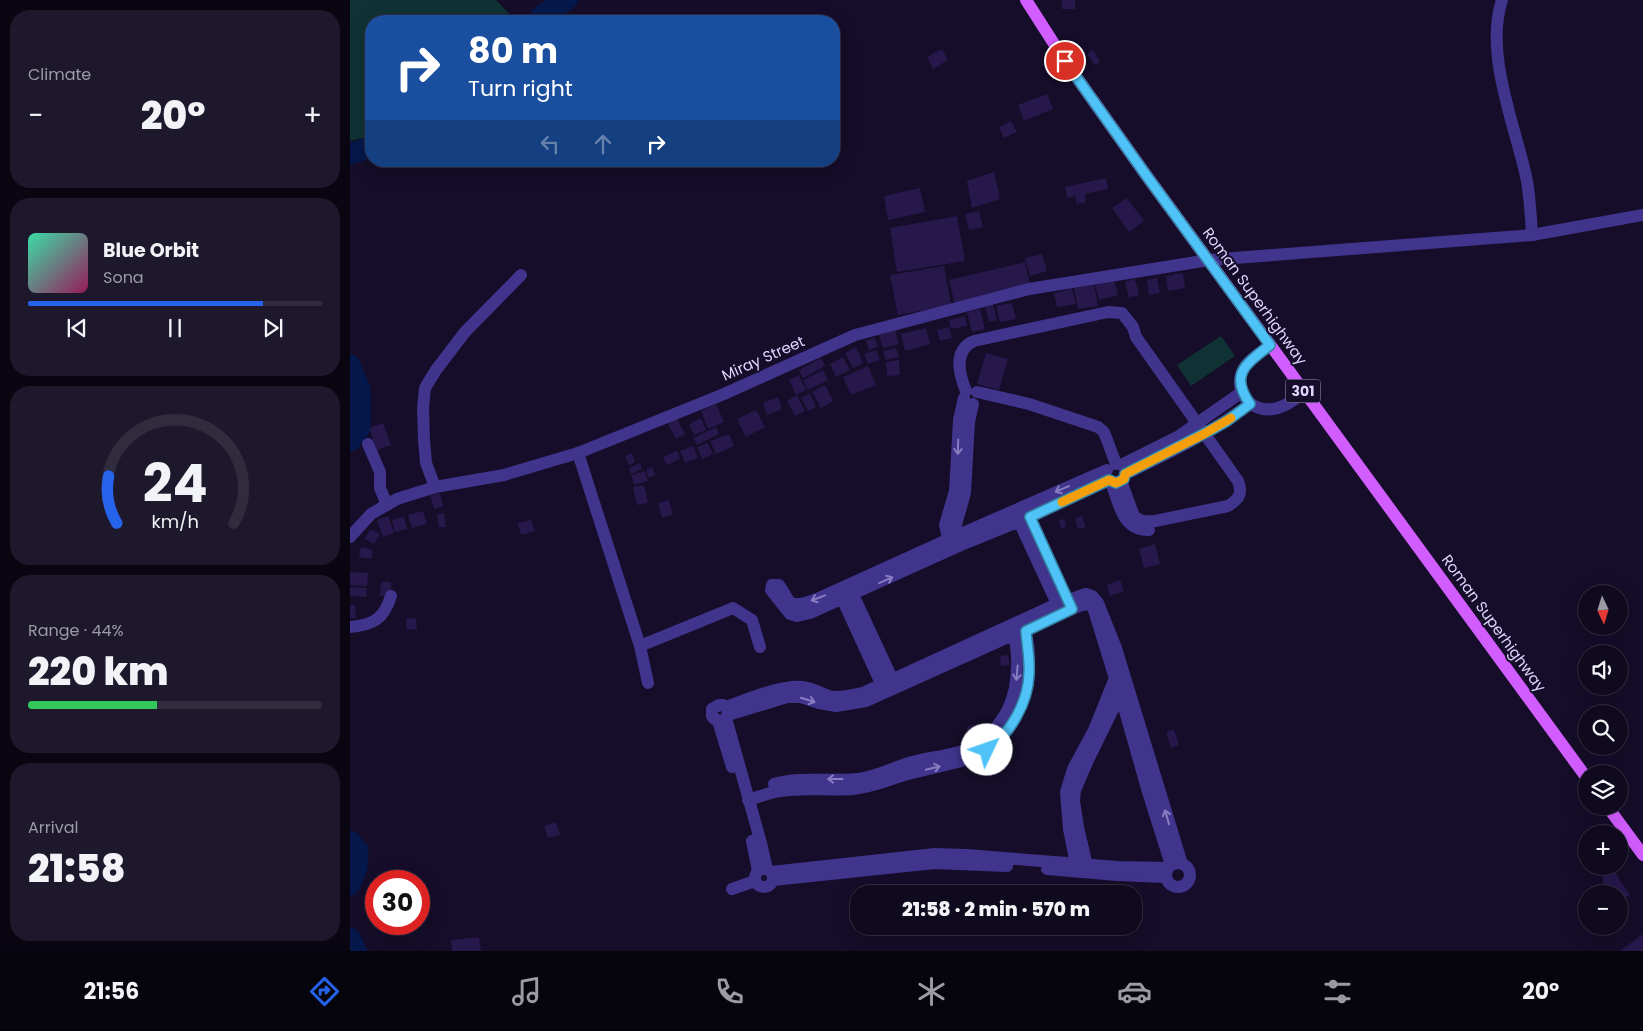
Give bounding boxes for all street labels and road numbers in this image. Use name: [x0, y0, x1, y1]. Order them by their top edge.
street label: Roman Superhighway: [1198, 223, 1312, 369]
street label: Miray Street: [718, 330, 808, 386]
road number: 301: [1286, 380, 1320, 402]
street label: Roman Superhighway: [1437, 550, 1551, 696]

